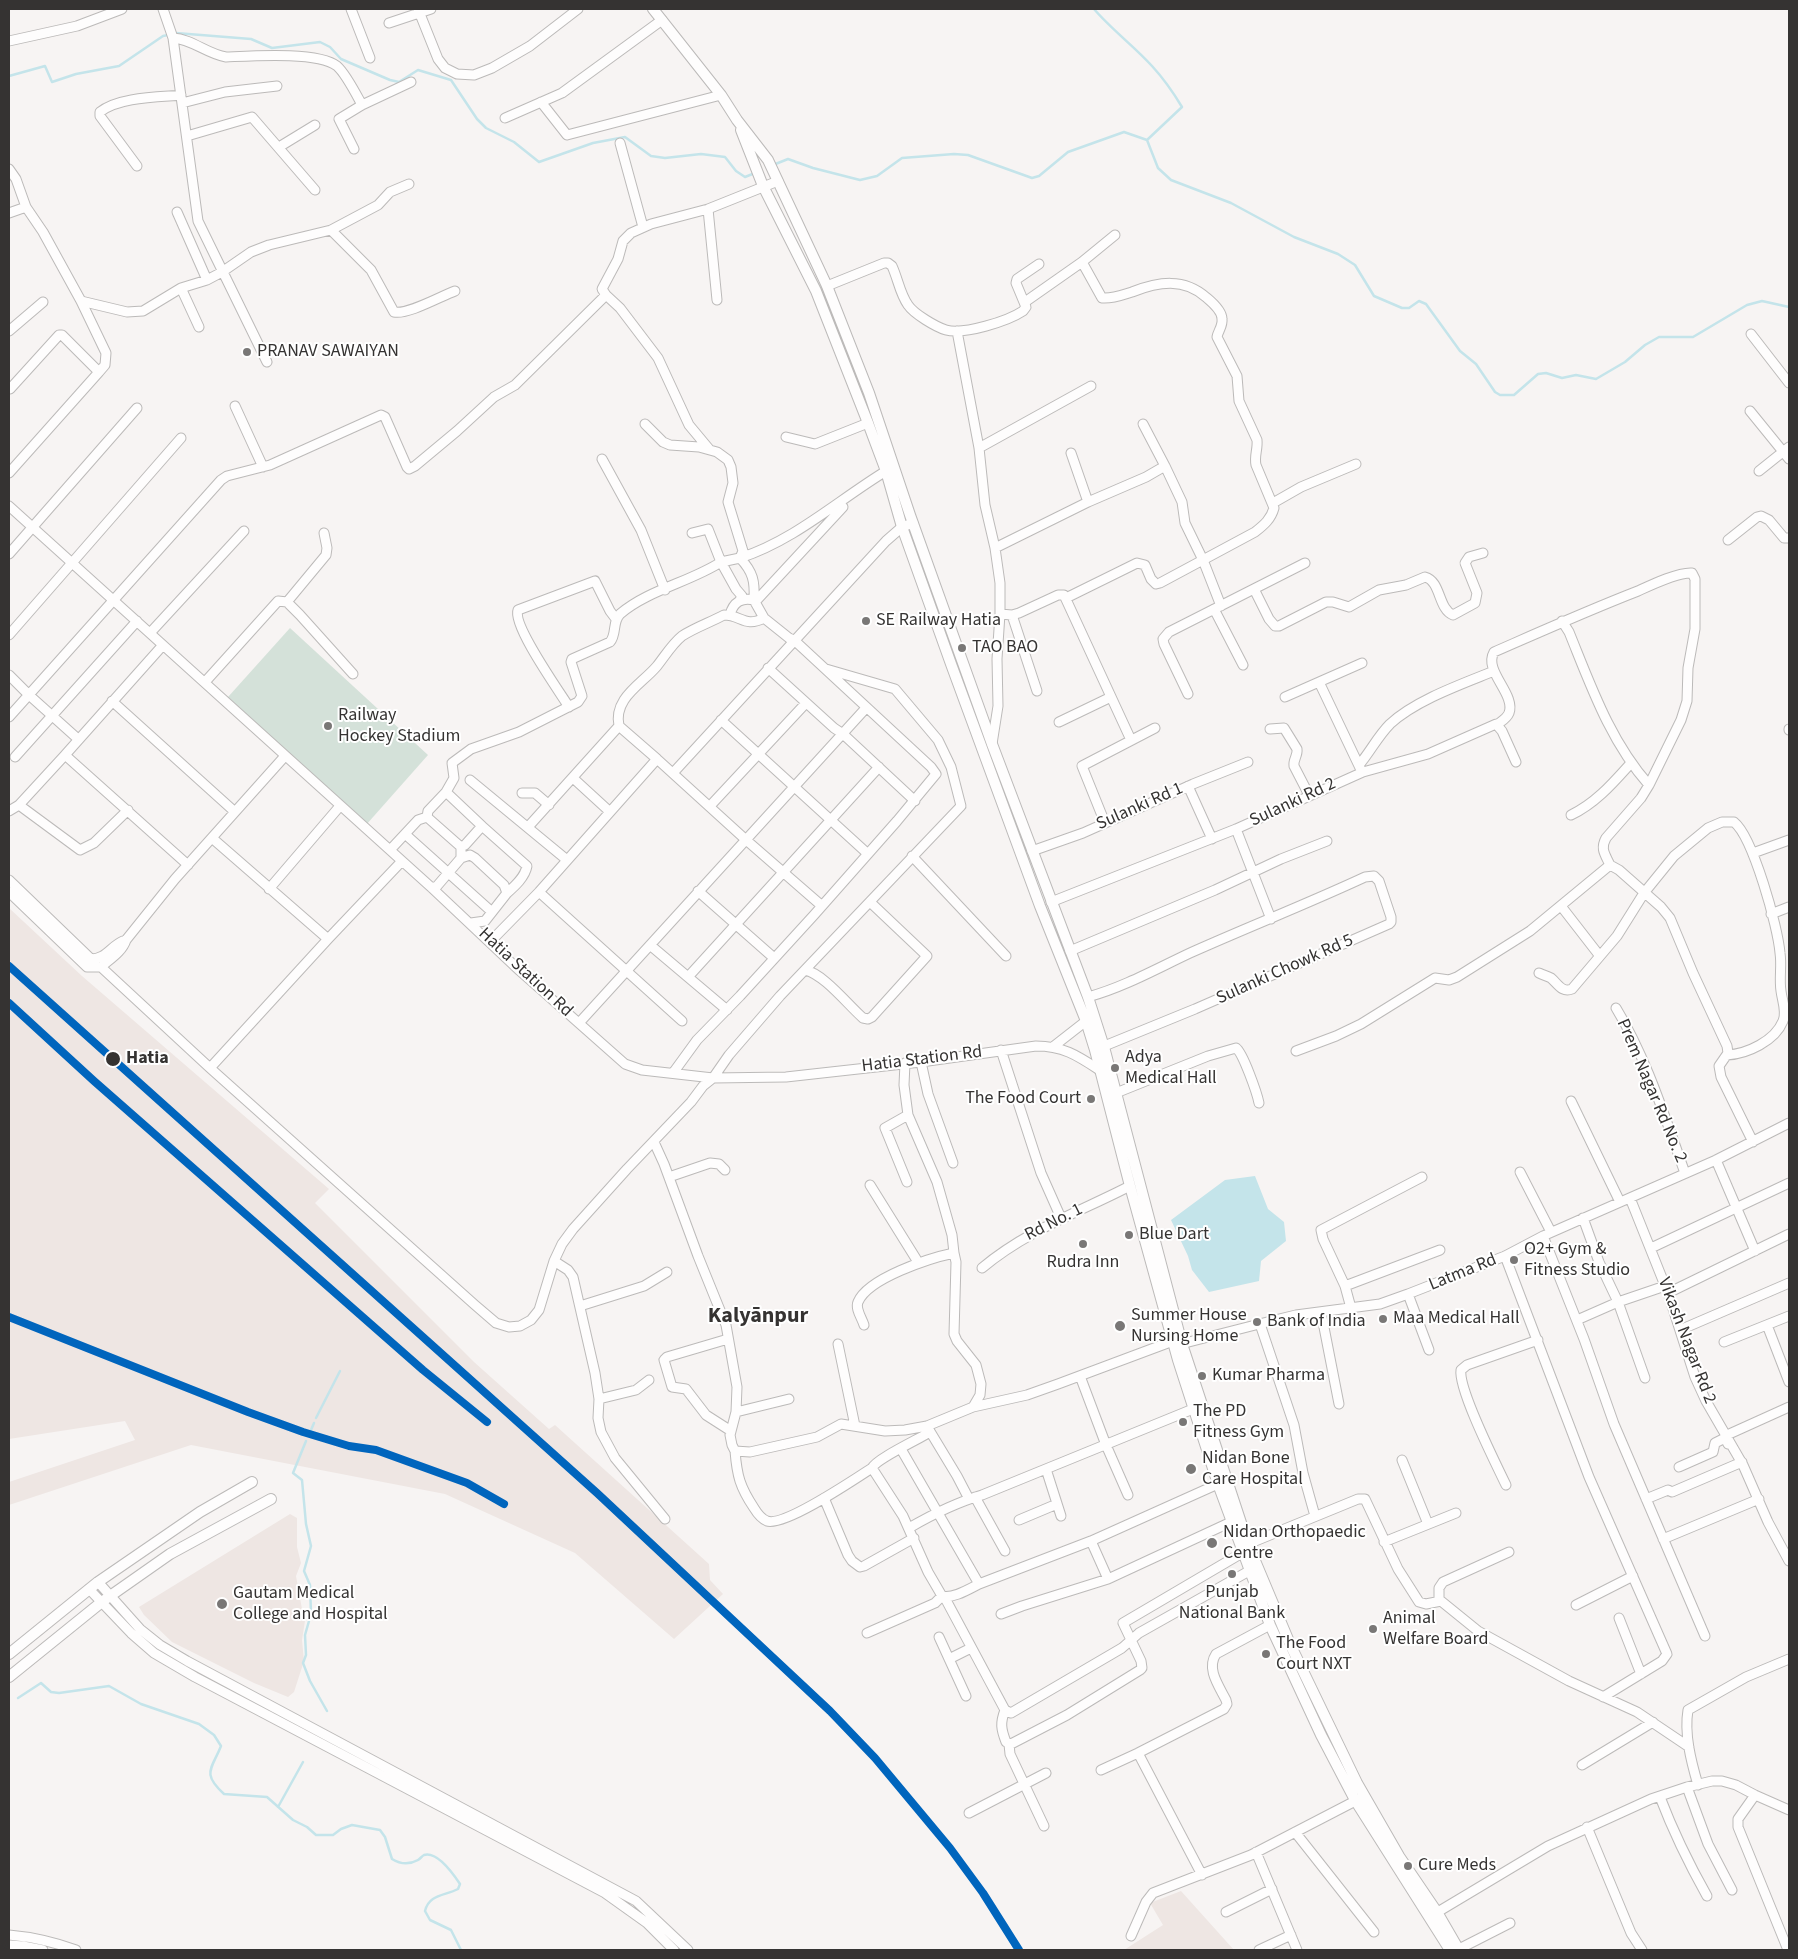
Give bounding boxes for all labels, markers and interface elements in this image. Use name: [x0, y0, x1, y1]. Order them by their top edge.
place label: PRANAV SAWAIYAN: [257, 341, 399, 363]
marker: PRANAV SAWAIYAN: [241, 346, 253, 358]
place label: SE Railway Hatia: [876, 610, 1001, 632]
marker: SE Railway Hatia: [860, 615, 872, 627]
place label: TAO BAO: [972, 637, 1038, 659]
marker: TAO BAO: [956, 642, 968, 654]
place label: Railway Hockey Stadium: [338, 705, 460, 748]
marker: Railway Hockey Stadium: [322, 720, 334, 732]
street label: Sulanki Rd 2: [1247, 774, 1339, 832]
street label: Sulanki Rd 1: [1093, 778, 1187, 836]
street label: Hatia Station Rd: [473, 924, 577, 1022]
street label: Sulanki Chowk Rd 5: [1213, 930, 1357, 1010]
street label: Prem Nagar Rd No. 2: [1611, 1016, 1691, 1166]
street label: Hatia Station Rd: [861, 1042, 983, 1078]
place label: Adya Medical Hall: [1125, 1047, 1217, 1090]
place label: Hatia: [126, 1048, 169, 1070]
marker: Hatia: [104, 1050, 122, 1068]
marker: Adya Medical Hall: [1109, 1062, 1121, 1074]
place label: The Food Court: [965, 1088, 1081, 1110]
marker: The Food Court: [1085, 1093, 1097, 1105]
street label: Rd No. 1: [1022, 1199, 1086, 1247]
place label: Blue Dart: [1139, 1224, 1209, 1246]
marker: Blue Dart: [1123, 1229, 1135, 1241]
marker: Rudra Inn: [1077, 1238, 1089, 1250]
place label: O2+ Gym & Fitness Studio: [1524, 1239, 1630, 1282]
street label: Latma Rd: [1426, 1250, 1500, 1296]
place label: Rudra Inn: [1047, 1252, 1119, 1274]
marker: O2+ Gym & Fitness Studio: [1508, 1254, 1520, 1266]
street label: Vikash Nagar Rd 2: [1652, 1275, 1720, 1407]
district label: Kalyānpur: [708, 1304, 808, 1330]
place label: Summer House Nursing Home: [1131, 1305, 1247, 1348]
place label: Maa Medical Hall: [1393, 1308, 1520, 1330]
place label: Bank of India: [1267, 1311, 1366, 1333]
marker: Maa Medical Hall: [1377, 1313, 1389, 1325]
marker: Bank of India: [1251, 1316, 1263, 1328]
marker: Summer House Nursing Home: [1113, 1319, 1127, 1333]
place label: Kumar Pharma: [1212, 1365, 1325, 1387]
marker: Kumar Pharma: [1196, 1370, 1208, 1382]
place label: The PD Fitness Gym: [1193, 1401, 1284, 1444]
marker: The PD Fitness Gym: [1177, 1416, 1189, 1428]
place label: Nidan Bone Care Hospital: [1202, 1448, 1303, 1490]
marker: Nidan Bone Care Hospital: [1184, 1462, 1198, 1476]
place label: Nidan Orthopaedic Centre: [1223, 1522, 1366, 1565]
marker: Nidan Orthopaedic Centre: [1205, 1536, 1219, 1550]
marker: Punjab National Bank: [1226, 1568, 1238, 1580]
place label: Punjab National Bank: [1179, 1582, 1285, 1625]
place label: Gautam Medical College and Hospital: [233, 1583, 388, 1626]
marker: Gautam Medical College and Hospital: [215, 1597, 229, 1611]
place label: Animal Welfare Board: [1383, 1608, 1488, 1650]
marker: Animal Welfare Board: [1367, 1623, 1379, 1635]
place label: The Food Court NXT: [1276, 1633, 1352, 1676]
marker: The Food Court NXT: [1260, 1648, 1272, 1660]
place label: Cure Meds: [1418, 1855, 1496, 1877]
marker: Cure Meds: [1402, 1860, 1414, 1872]

